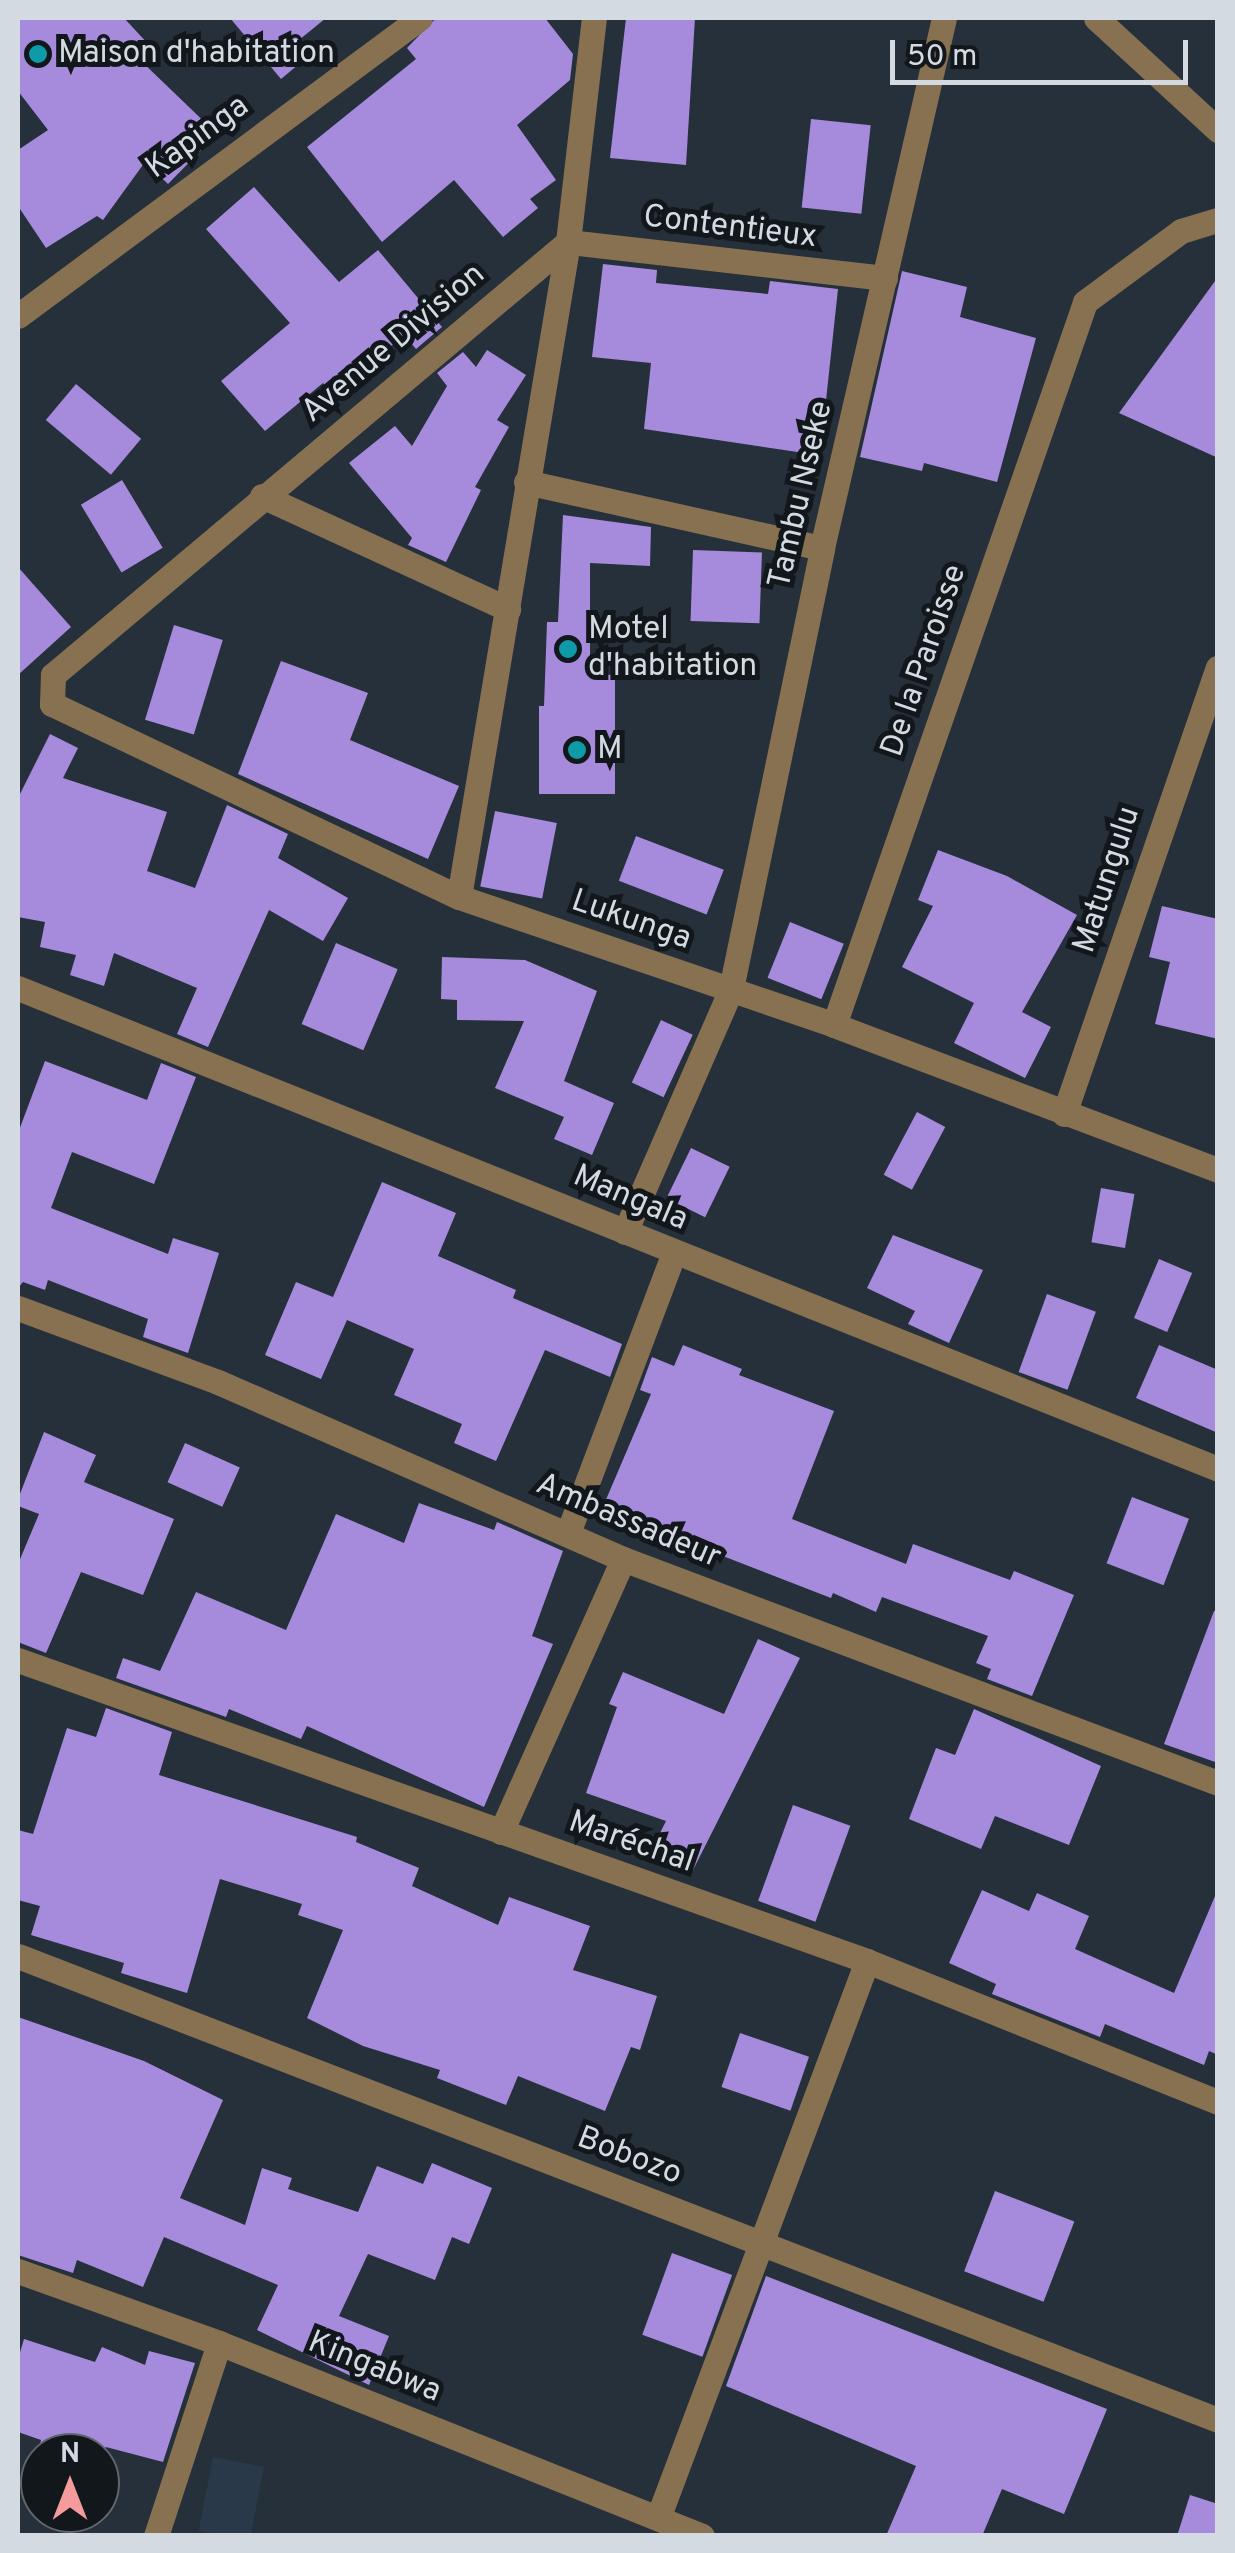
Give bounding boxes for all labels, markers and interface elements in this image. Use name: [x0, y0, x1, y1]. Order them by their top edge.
scale bar: [895, 20, 1192, 82]
place label: Maison d'habitation: [58, 35, 335, 73]
text: 50 m: [907, 39, 977, 76]
marker: Maison d'habitation: [27, 43, 49, 65]
street label: Kapinga: [139, 88, 257, 188]
street label: Contentieux: [641, 198, 819, 258]
street label: Avenue Division: [294, 256, 494, 432]
street label: Tambu Nseke: [762, 397, 842, 593]
street label: De la Paroisse: [874, 560, 976, 762]
place label: Motel d'habitation: [588, 612, 757, 687]
marker: Motel d'habitation: [557, 638, 579, 660]
place label: M: [597, 731, 623, 769]
marker: M: [566, 739, 588, 761]
street label: Matungulu: [1066, 802, 1150, 958]
street label: Lukunga: [566, 883, 696, 959]
street label: Mangala: [567, 1158, 693, 1240]
street label: Ambassadeur: [530, 1466, 726, 1578]
street label: Maréchal: [563, 1804, 699, 1882]
street label: Bobozo: [571, 2120, 687, 2194]
street label: Kingabwa: [302, 2324, 446, 2412]
north arrow: [20, 2433, 120, 2533]
text: N: [60, 2437, 80, 2473]

